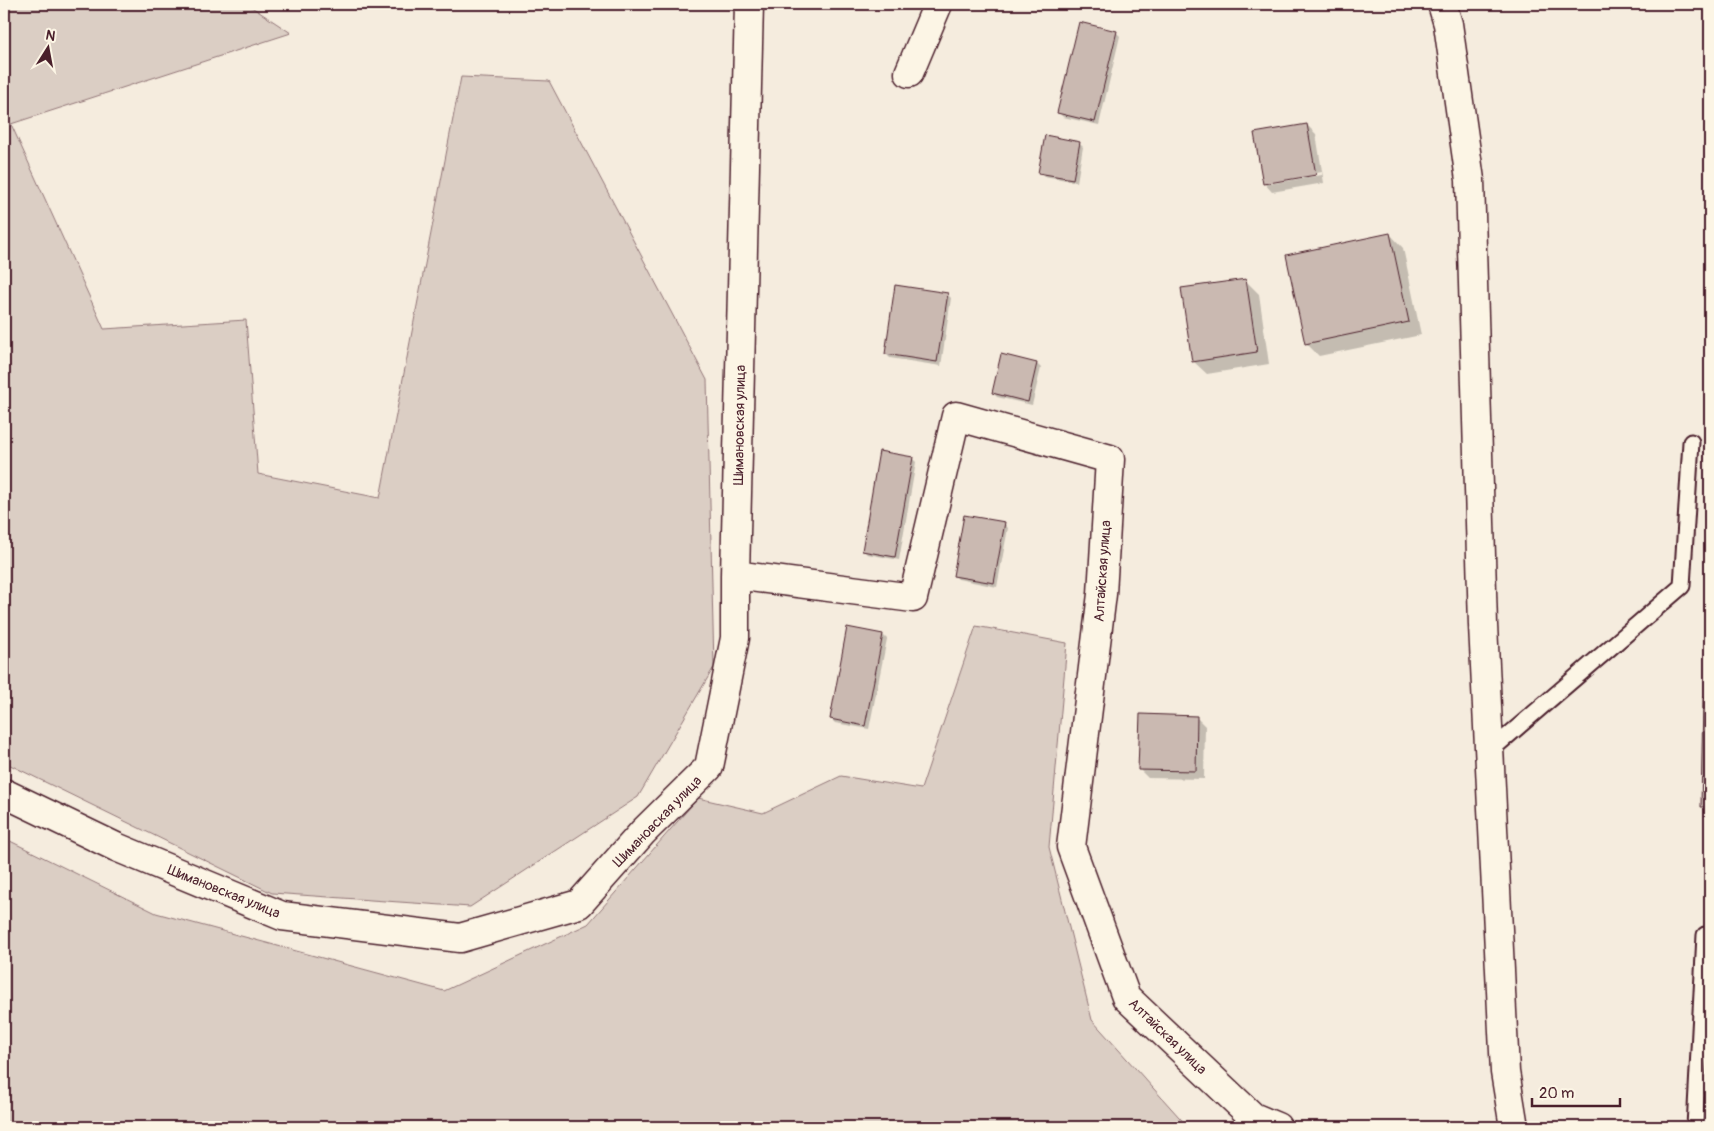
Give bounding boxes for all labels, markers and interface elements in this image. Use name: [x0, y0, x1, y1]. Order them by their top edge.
north arrow: [22, 22, 72, 72]
text: N: [44, 26, 57, 45]
street label: Шимановская улица: [730, 365, 749, 485]
street label: Алтайская улица: [1090, 520, 1115, 623]
street label: Шимановская улица: [610, 772, 705, 870]
street label: Шимановская улица: [165, 861, 283, 922]
street label: Алтайская улица: [1125, 995, 1210, 1078]
scale bar: [1532, 1076, 1619, 1108]
text: 20 m: [1539, 1084, 1574, 1103]

